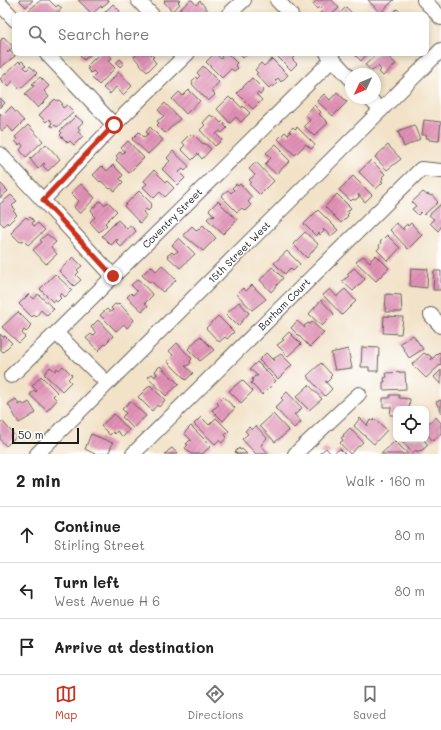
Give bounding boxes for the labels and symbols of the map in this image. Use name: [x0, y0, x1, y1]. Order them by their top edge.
north arrow: [345, 68, 381, 104]
route start: [105, 116, 123, 134]
street label: Coventry Street: [139, 185, 205, 251]
street label: 15th Street West: [205, 218, 273, 286]
route end: [104, 267, 122, 285]
street label: Barham Court: [255, 275, 313, 333]
scale bar: [12, 426, 79, 445]

